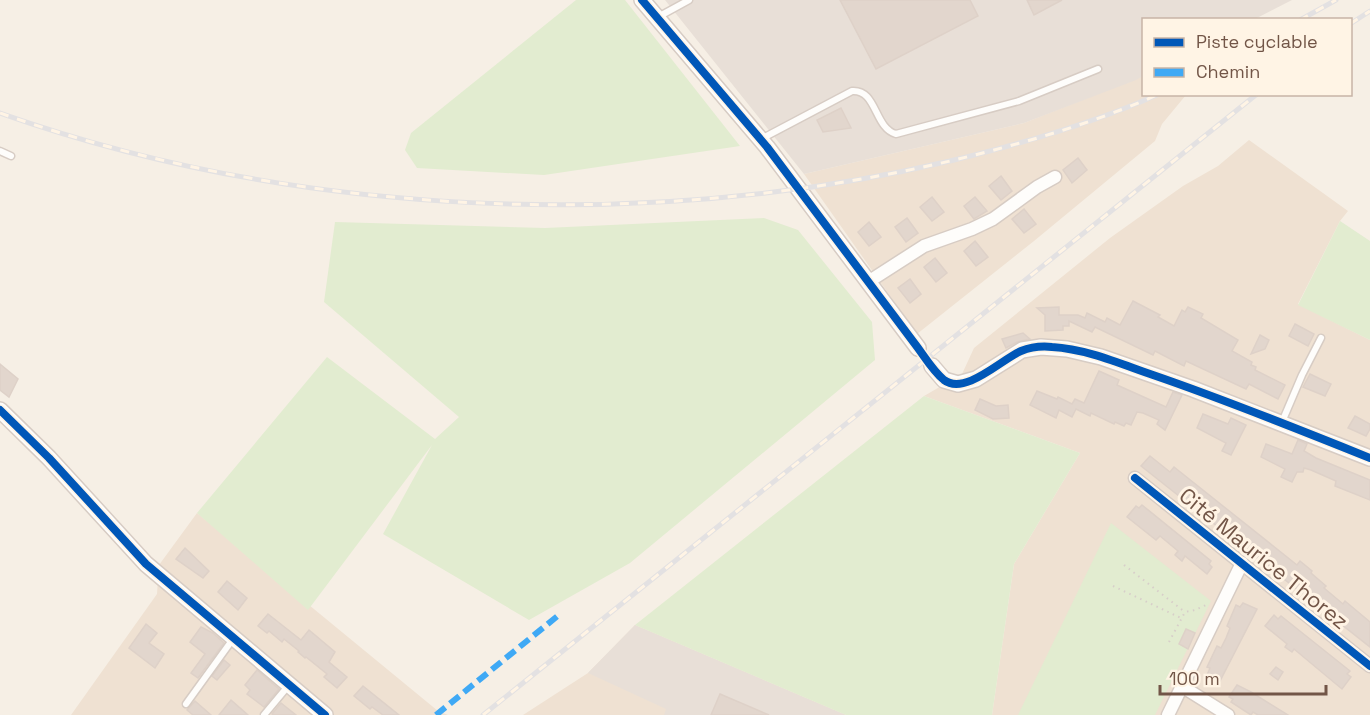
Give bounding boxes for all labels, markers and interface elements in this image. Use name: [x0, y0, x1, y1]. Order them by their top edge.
legend: [1142, 18, 1352, 96]
text: Piste cyclable: [1196, 30, 1318, 53]
text: Chemin: [1196, 60, 1260, 83]
street label: Cité Maurice Thorez: [1174, 481, 1354, 635]
scale bar: [1160, 658, 1326, 696]
text: 100 m: [1169, 667, 1220, 690]

